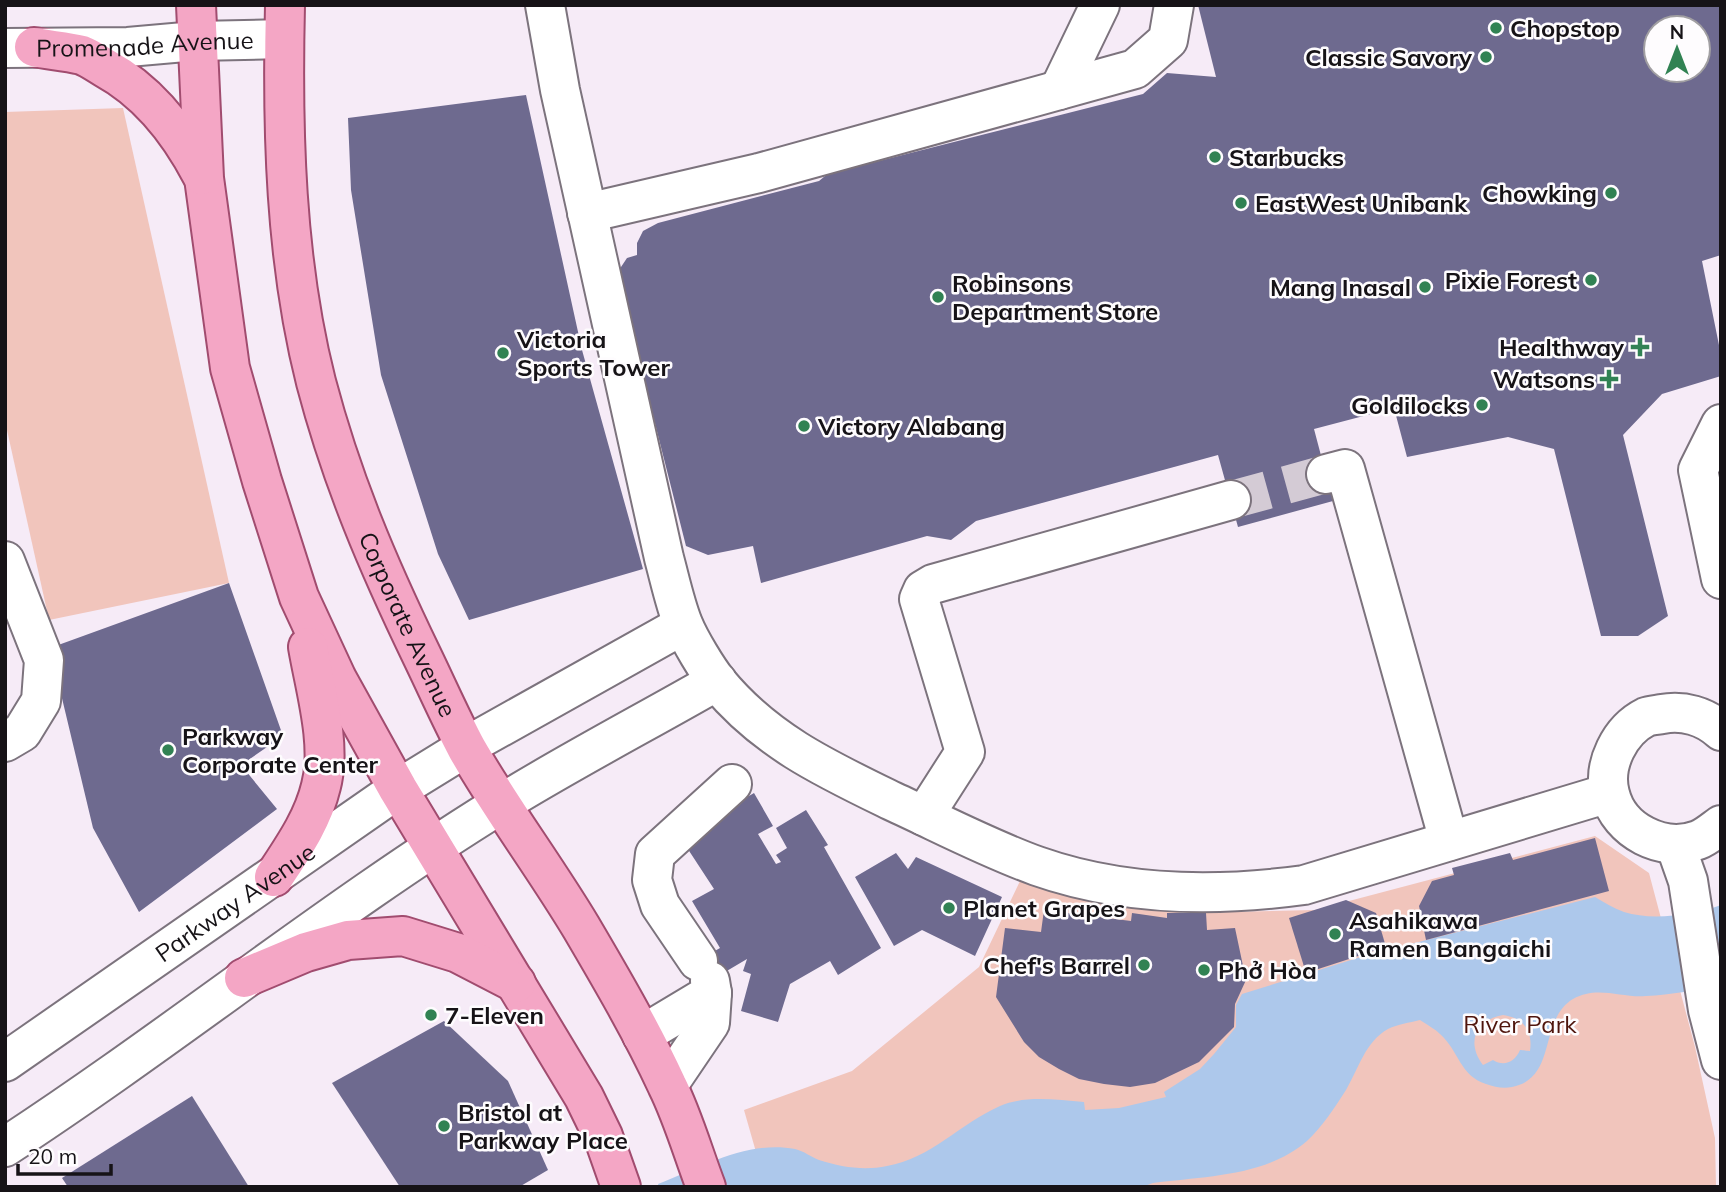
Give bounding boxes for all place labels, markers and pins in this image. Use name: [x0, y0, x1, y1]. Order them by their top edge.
place label: Chopstop: [1510, 13, 1620, 43]
marker: Chopstop: [1488, 20, 1504, 36]
place label: Classic Savory: [1305, 42, 1473, 72]
marker: Classic Savory: [1478, 49, 1494, 65]
place label: Starbucks: [1229, 142, 1344, 172]
marker: Starbucks: [1207, 149, 1223, 165]
place label: Chowking: [1482, 178, 1597, 208]
marker: Chowking: [1603, 185, 1619, 201]
place label: EastWest Unibank: [1255, 188, 1468, 218]
marker: EastWest Unibank: [1233, 195, 1249, 211]
place label: Pixie Forest: [1445, 265, 1577, 295]
place label: Robinsons Department Store: [952, 268, 1158, 326]
place label: Mang Inasal: [1270, 272, 1411, 302]
marker: Pixie Forest: [1583, 272, 1599, 288]
marker: Mang Inasal: [1417, 279, 1433, 295]
marker: Robinsons Department Store: [930, 289, 946, 305]
place label: Victoria Sports Tower: [516, 324, 670, 382]
place label: Healthway: [1499, 332, 1625, 362]
marker: Healthway: [1630, 337, 1650, 357]
marker: Victoria Sports Tower: [495, 345, 511, 361]
place label: Watsons: [1493, 364, 1595, 394]
marker: Watsons: [1601, 371, 1617, 387]
place label: Goldilocks: [1351, 390, 1468, 420]
marker: Goldilocks: [1474, 397, 1490, 413]
place label: Victory Alabang: [817, 411, 1005, 441]
marker: Victory Alabang: [796, 418, 812, 434]
place label: Parkway Corporate Center: [182, 721, 379, 779]
marker: Parkway Corporate Center: [160, 742, 176, 758]
place label: Planet Grapes: [963, 893, 1125, 923]
marker: Planet Grapes: [941, 900, 957, 916]
place label: Asahikawa Ramen Bangaichi: [1349, 905, 1551, 963]
marker: Asahikawa Ramen Bangaichi: [1327, 926, 1343, 942]
place label: Chef's Barrel: [983, 950, 1130, 980]
place label: Phở Hòa: [1218, 955, 1317, 985]
marker: Chef's Barrel: [1136, 957, 1152, 973]
marker: Phở Hòa: [1196, 962, 1212, 978]
place label: 7-Eleven: [445, 1000, 544, 1030]
marker: 7-Eleven: [423, 1007, 439, 1023]
place label: Bristol at Parkway Place: [458, 1097, 628, 1155]
marker: Bristol at Parkway Place: [436, 1118, 452, 1134]

